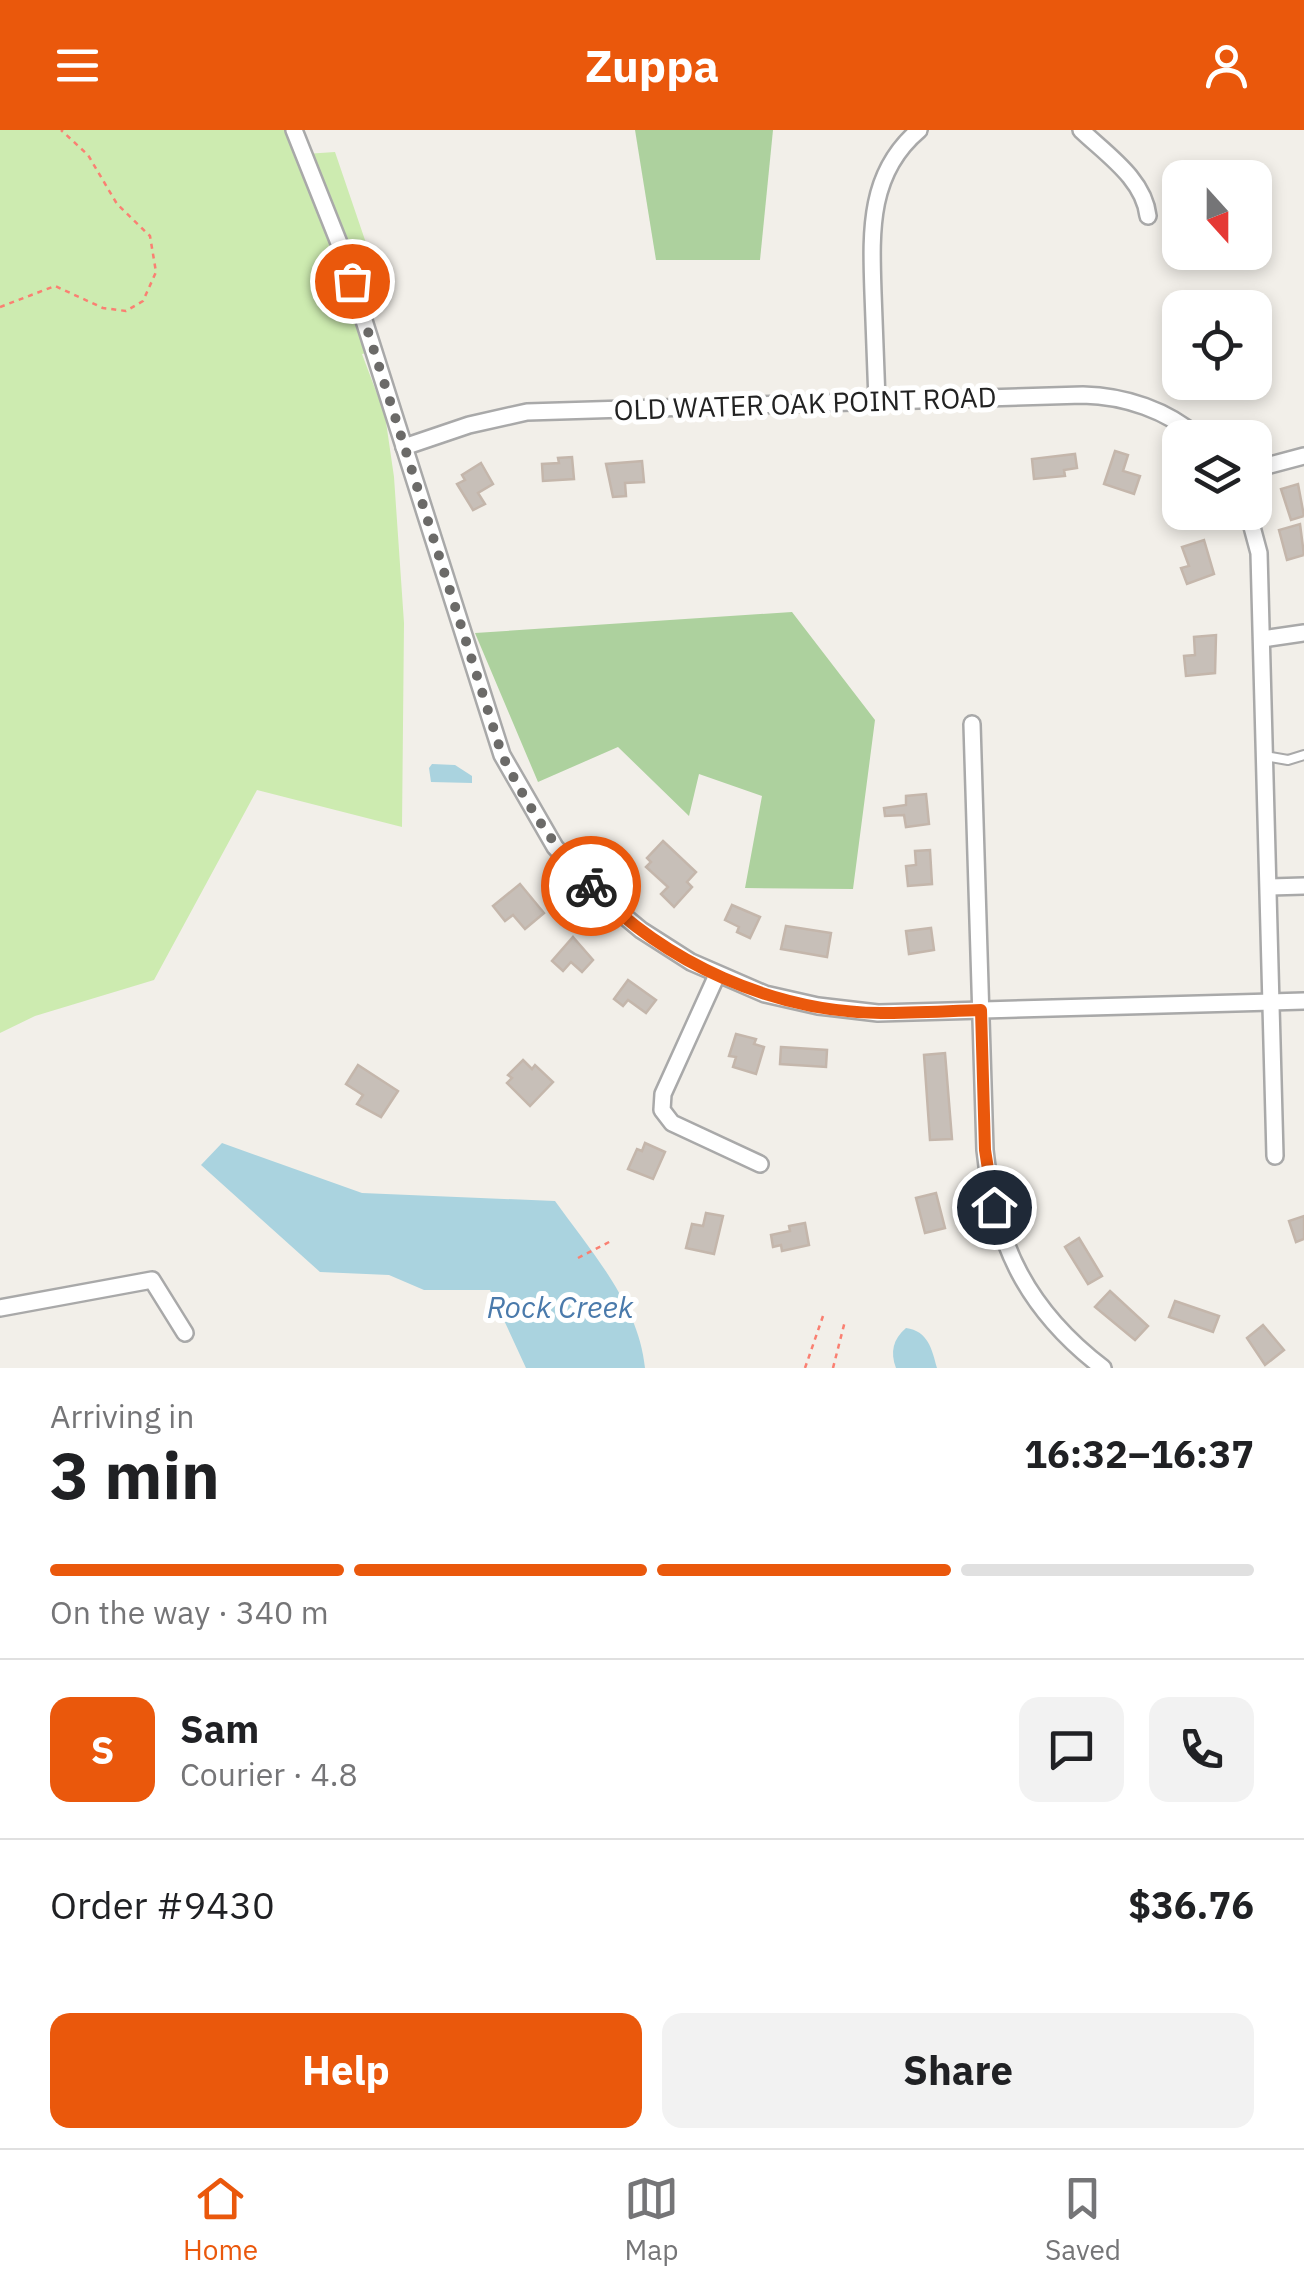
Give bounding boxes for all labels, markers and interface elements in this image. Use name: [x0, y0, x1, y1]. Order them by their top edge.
text: Zuppa: [585, 36, 719, 94]
icon: menu: [50, 38, 105, 93]
icon: person: [1199, 38, 1254, 93]
north arrow: [1162, 160, 1272, 270]
map controls: [1162, 160, 1272, 530]
pin: [310, 239, 395, 324]
icon: bag: [325, 254, 380, 309]
button: locate: [1162, 290, 1272, 400]
street label: OLD WATER OAK POINT ROAD: [613, 378, 997, 428]
button: layers: [1162, 420, 1272, 530]
courier: [541, 836, 641, 936]
icon: bike: [564, 859, 619, 914]
pin: [952, 1165, 1037, 1250]
icon: home: [967, 1180, 1022, 1235]
water label: Rock Creek: [487, 1287, 634, 1326]
text: Arriving in: [50, 1395, 195, 1437]
text: 16:32–16:37: [1024, 1429, 1254, 1478]
text: 3 min: [50, 1432, 220, 1517]
text: On the way · 340 m: [50, 1591, 329, 1633]
button: chat: [1019, 1697, 1124, 1802]
button: phone: [1149, 1697, 1254, 1802]
text: Sam: [180, 1704, 259, 1753]
text: S: [91, 1725, 114, 1774]
text: Courier · 4.8: [180, 1753, 358, 1795]
text: Order #9430: [50, 1880, 275, 1929]
text: $36.76: [1128, 1880, 1254, 1929]
button: Help: [50, 2013, 642, 2128]
button: Share: [662, 2013, 1254, 2128]
tab: Home: [183, 2171, 258, 2268]
tab: Map: [624, 2171, 679, 2268]
tab: Saved: [1045, 2171, 1121, 2268]

